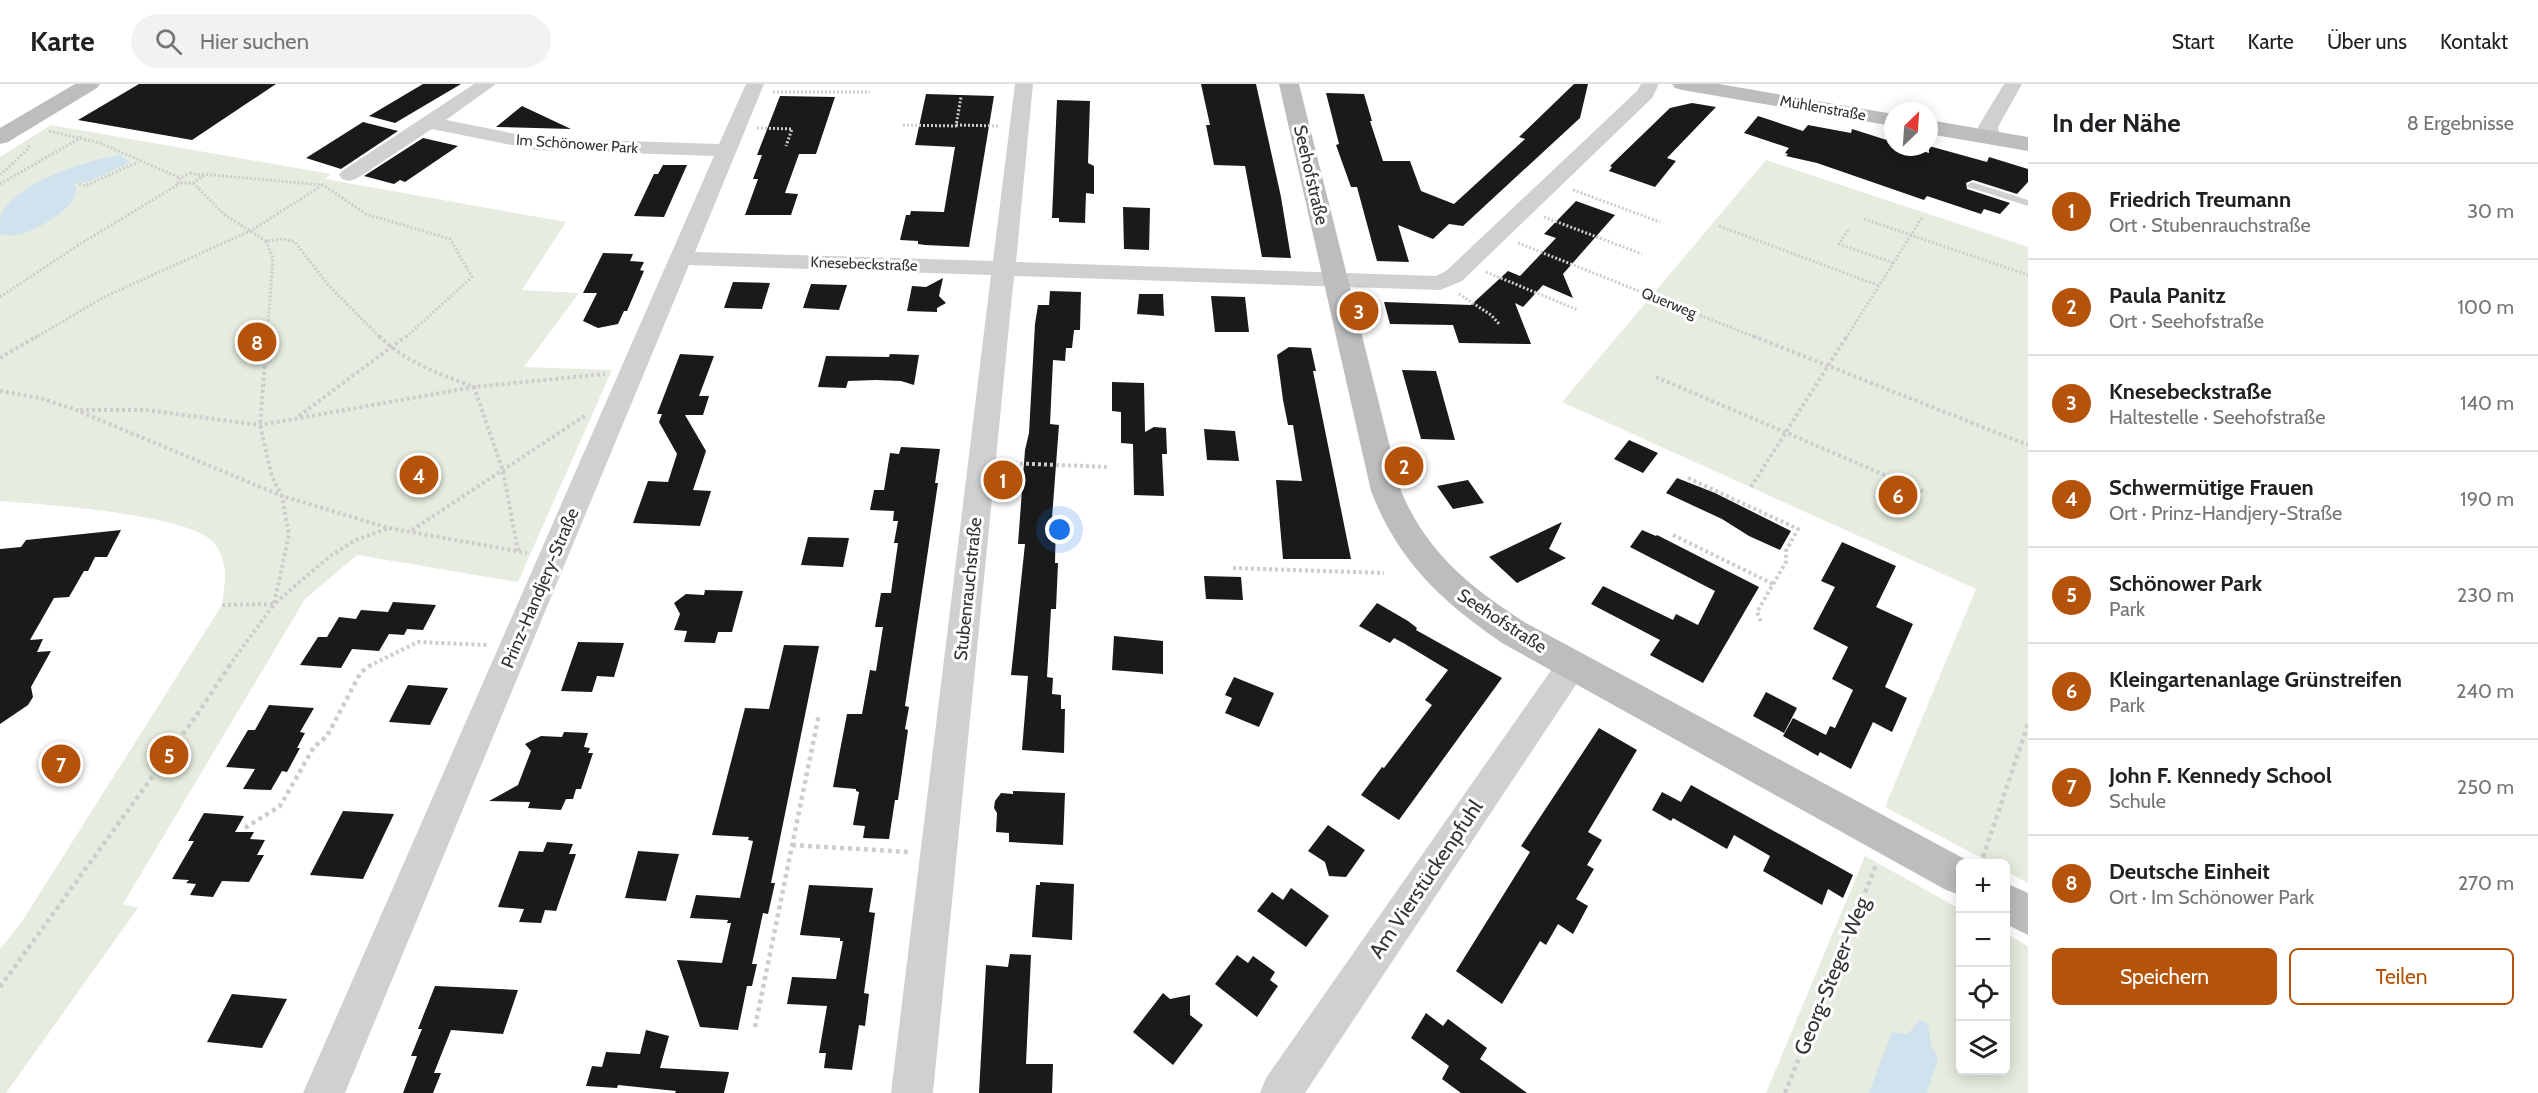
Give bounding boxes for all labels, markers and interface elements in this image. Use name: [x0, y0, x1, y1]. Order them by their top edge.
search box: [131, 14, 551, 68]
text: Karte: [30, 24, 95, 58]
icon: search: [152, 25, 185, 58]
text: Hier suchen: [200, 28, 309, 55]
text: Start: [2172, 29, 2215, 54]
text: Karte: [2248, 29, 2294, 54]
text: Über uns: [2327, 29, 2407, 54]
text: Kontakt: [2440, 29, 2508, 54]
street label: Mühlenstraße: [1779, 92, 1868, 124]
north arrow: [1884, 102, 1938, 156]
text: In der Nähe: [2052, 107, 2181, 139]
text: 8 Ergebnisse: [2407, 111, 2514, 135]
street label: Seehofstraße: [1289, 123, 1333, 227]
street label: Im Schönower Park: [515, 131, 639, 157]
text: Friedrich Treumann: [2109, 186, 2291, 213]
text: 1: [2068, 199, 2075, 223]
text: 30 m: [2467, 199, 2514, 223]
text: Ort · Stubenrauchstraße: [2109, 213, 2311, 237]
street label: Knesebeckstraße: [810, 253, 918, 275]
text: Paula Panitz: [2109, 282, 2226, 309]
street label: Querweg: [1639, 284, 1700, 322]
pin: 3: [1340, 288, 1378, 334]
text: 2: [2066, 295, 2077, 319]
text: 100 m: [2458, 295, 2514, 319]
text: Ort · Seehofstraße: [2109, 309, 2264, 333]
pin: 8: [238, 320, 276, 364]
text: Knesebeckstraße: [2109, 378, 2272, 405]
text: 3: [2066, 391, 2077, 415]
text: 140 m: [2460, 391, 2514, 415]
text: Haltestelle · Seehofstraße: [2109, 405, 2326, 429]
pin: 2: [1384, 444, 1424, 488]
pin: 4: [400, 452, 438, 498]
pin: 1: [984, 458, 1022, 502]
pin: 6: [1878, 472, 1918, 518]
text: Schwermütige Frauen: [2109, 474, 2314, 501]
text: 4: [2065, 487, 2078, 511]
text: 190 m: [2460, 487, 2514, 511]
text: Ort · Prinz-Handjery-Straße: [2109, 501, 2342, 525]
street label: Prinz-Handjery-Straße: [496, 505, 584, 671]
your location: [1045, 515, 1074, 544]
street label: Stubenrauchstraße: [950, 516, 986, 662]
text: Schönower Park: [2109, 570, 2262, 597]
text: 5: [2066, 583, 2077, 607]
text: 230 m: [2457, 583, 2514, 607]
street label: Seehofstraße: [1453, 584, 1551, 658]
text: Park: [2109, 597, 2145, 621]
text: Kleingartenanlage Grünstreifen: [2109, 666, 2402, 693]
text: 6: [2066, 679, 2077, 703]
text: 240 m: [2456, 679, 2514, 703]
text: Park: [2109, 693, 2145, 717]
pin: 5: [150, 732, 188, 778]
pin: 7: [42, 742, 80, 786]
text: John F. Kennedy School: [2109, 762, 2332, 789]
text: 7: [2066, 775, 2077, 799]
text: 250 m: [2457, 775, 2514, 799]
text: Schule: [2109, 789, 2166, 813]
street label: Am Vierstückenpfuhl: [1363, 795, 1488, 963]
text: Deutsche Einheit: [2109, 858, 2270, 885]
map controls: [1956, 859, 2010, 1075]
button: +: [1956, 859, 2010, 913]
text: 8: [2065, 871, 2078, 895]
text: 270 m: [2458, 871, 2514, 895]
text: Ort · Im Schönower Park: [2109, 885, 2314, 909]
street label: Georg-Steger-Weg: [1788, 893, 1875, 1058]
button: −: [1956, 913, 2010, 967]
button: Speichern: [2052, 948, 2277, 1005]
button: Teilen: [2289, 948, 2514, 1005]
button: locate: [1956, 967, 2010, 1021]
button: layers: [1956, 1021, 2010, 1075]

